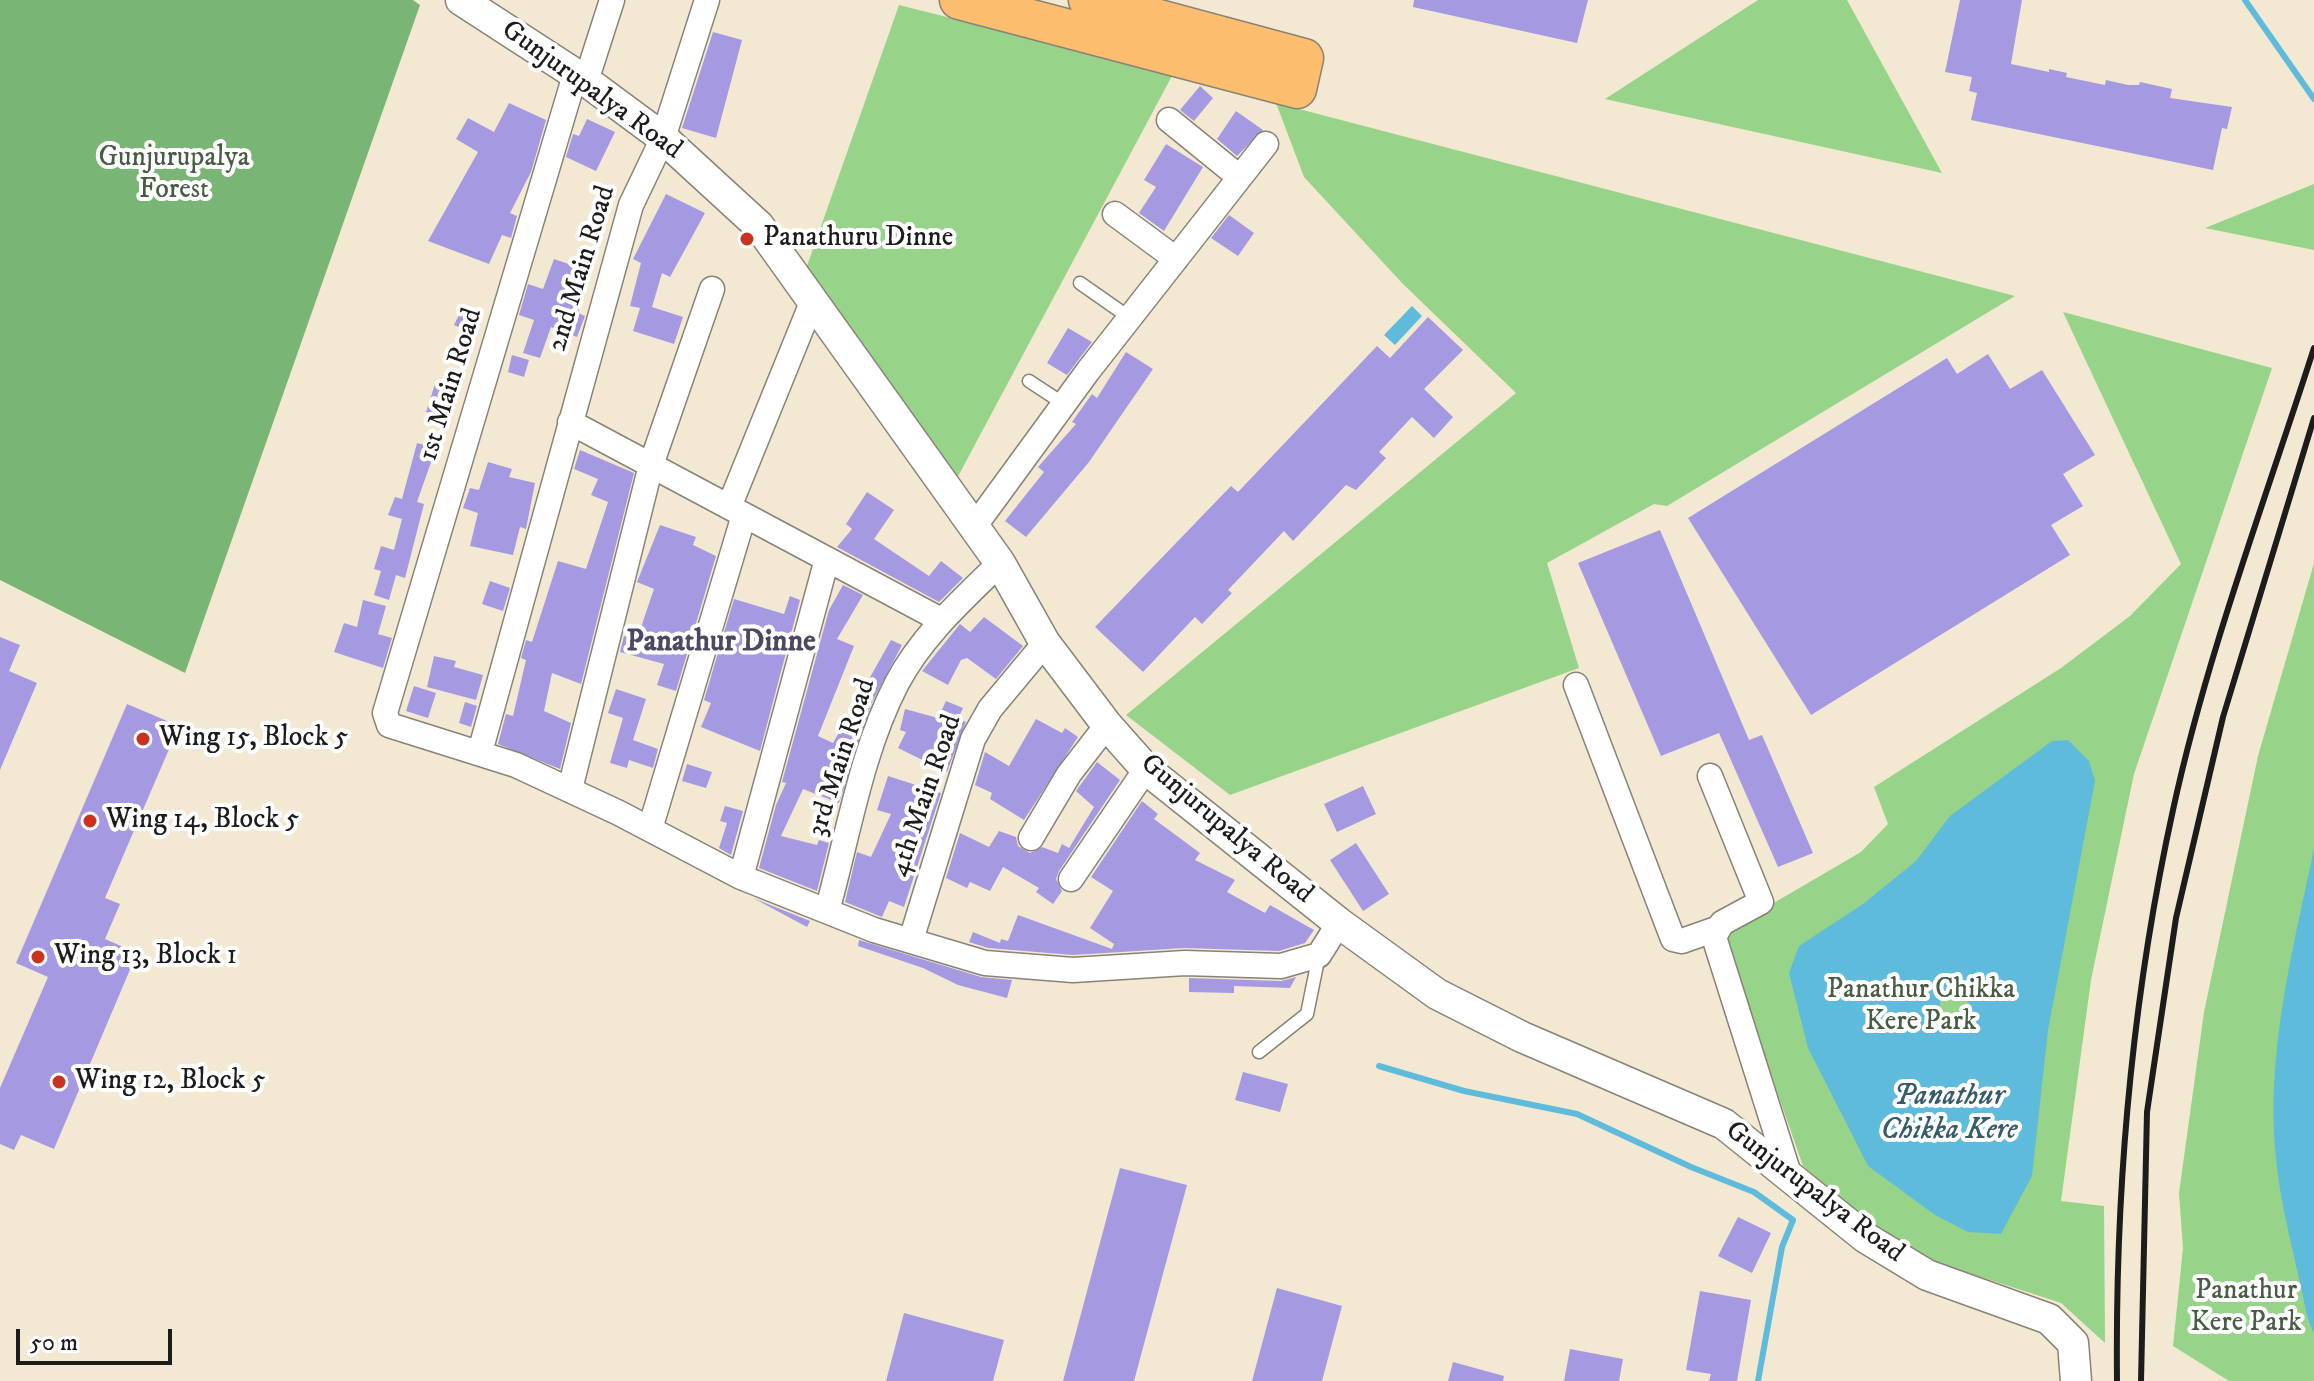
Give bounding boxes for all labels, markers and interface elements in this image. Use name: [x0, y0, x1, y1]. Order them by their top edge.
street label: Gunjurupalya Road: [494, 14, 688, 168]
park label: Gunjurupalya Forest: [98, 142, 250, 208]
street label: 2nd Main Road: [542, 182, 624, 356]
place label: Panathuru Dinne: [763, 222, 953, 256]
marker: Panathuru Dinne: [738, 230, 756, 248]
street label: 1st Main Road: [413, 305, 491, 465]
district label: Panathur Dinne: [626, 626, 816, 662]
street label: 3rd Main Road: [802, 675, 884, 841]
street label: 4th Main Road: [884, 711, 970, 881]
place label: Wing 15, Block 5: [159, 722, 348, 756]
marker: Wing 15, Block 5: [134, 730, 152, 748]
street label: Gunjurupalya Road: [1133, 748, 1319, 912]
place label: Wing 14, Block 5: [106, 804, 299, 838]
marker: Wing 14, Block 5: [81, 812, 99, 830]
place label: Wing 13, Block 1: [54, 940, 237, 974]
marker: Wing 13, Block 1: [29, 948, 47, 966]
park label: Panathur Chikka Kere Park: [1827, 974, 2015, 1040]
place label: Wing 12, Block 5: [75, 1065, 265, 1099]
marker: Wing 12, Block 5: [50, 1073, 68, 1091]
water label: Panathur Chikka Kere: [1881, 1080, 2017, 1150]
street label: Gunjurupalya Road: [1718, 1115, 1910, 1271]
park label: Panathur Kere Park: [2190, 1275, 2302, 1341]
scale bar: [20, 1313, 176, 1363]
text: 50 m: [30, 1328, 78, 1358]

